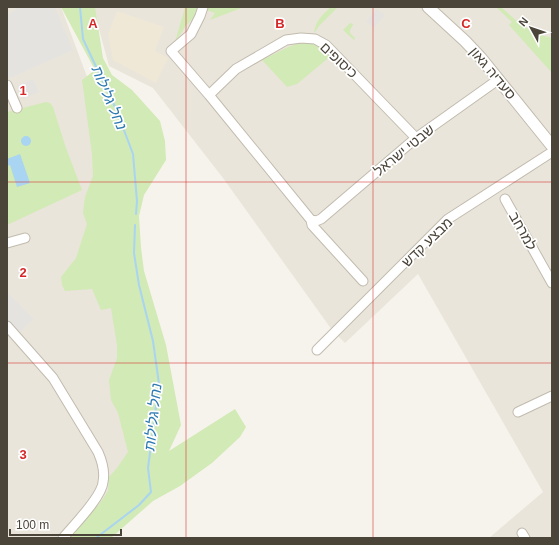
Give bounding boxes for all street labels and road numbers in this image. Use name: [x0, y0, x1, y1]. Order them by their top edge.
street label: כיסופים: [317, 39, 361, 81]
street label: סעדיה גאון: [467, 44, 519, 102]
street label: שבטי ישראל: [371, 121, 437, 179]
street label: למרחב: [506, 209, 540, 253]
street label: מבצע קדש: [398, 214, 456, 270]

